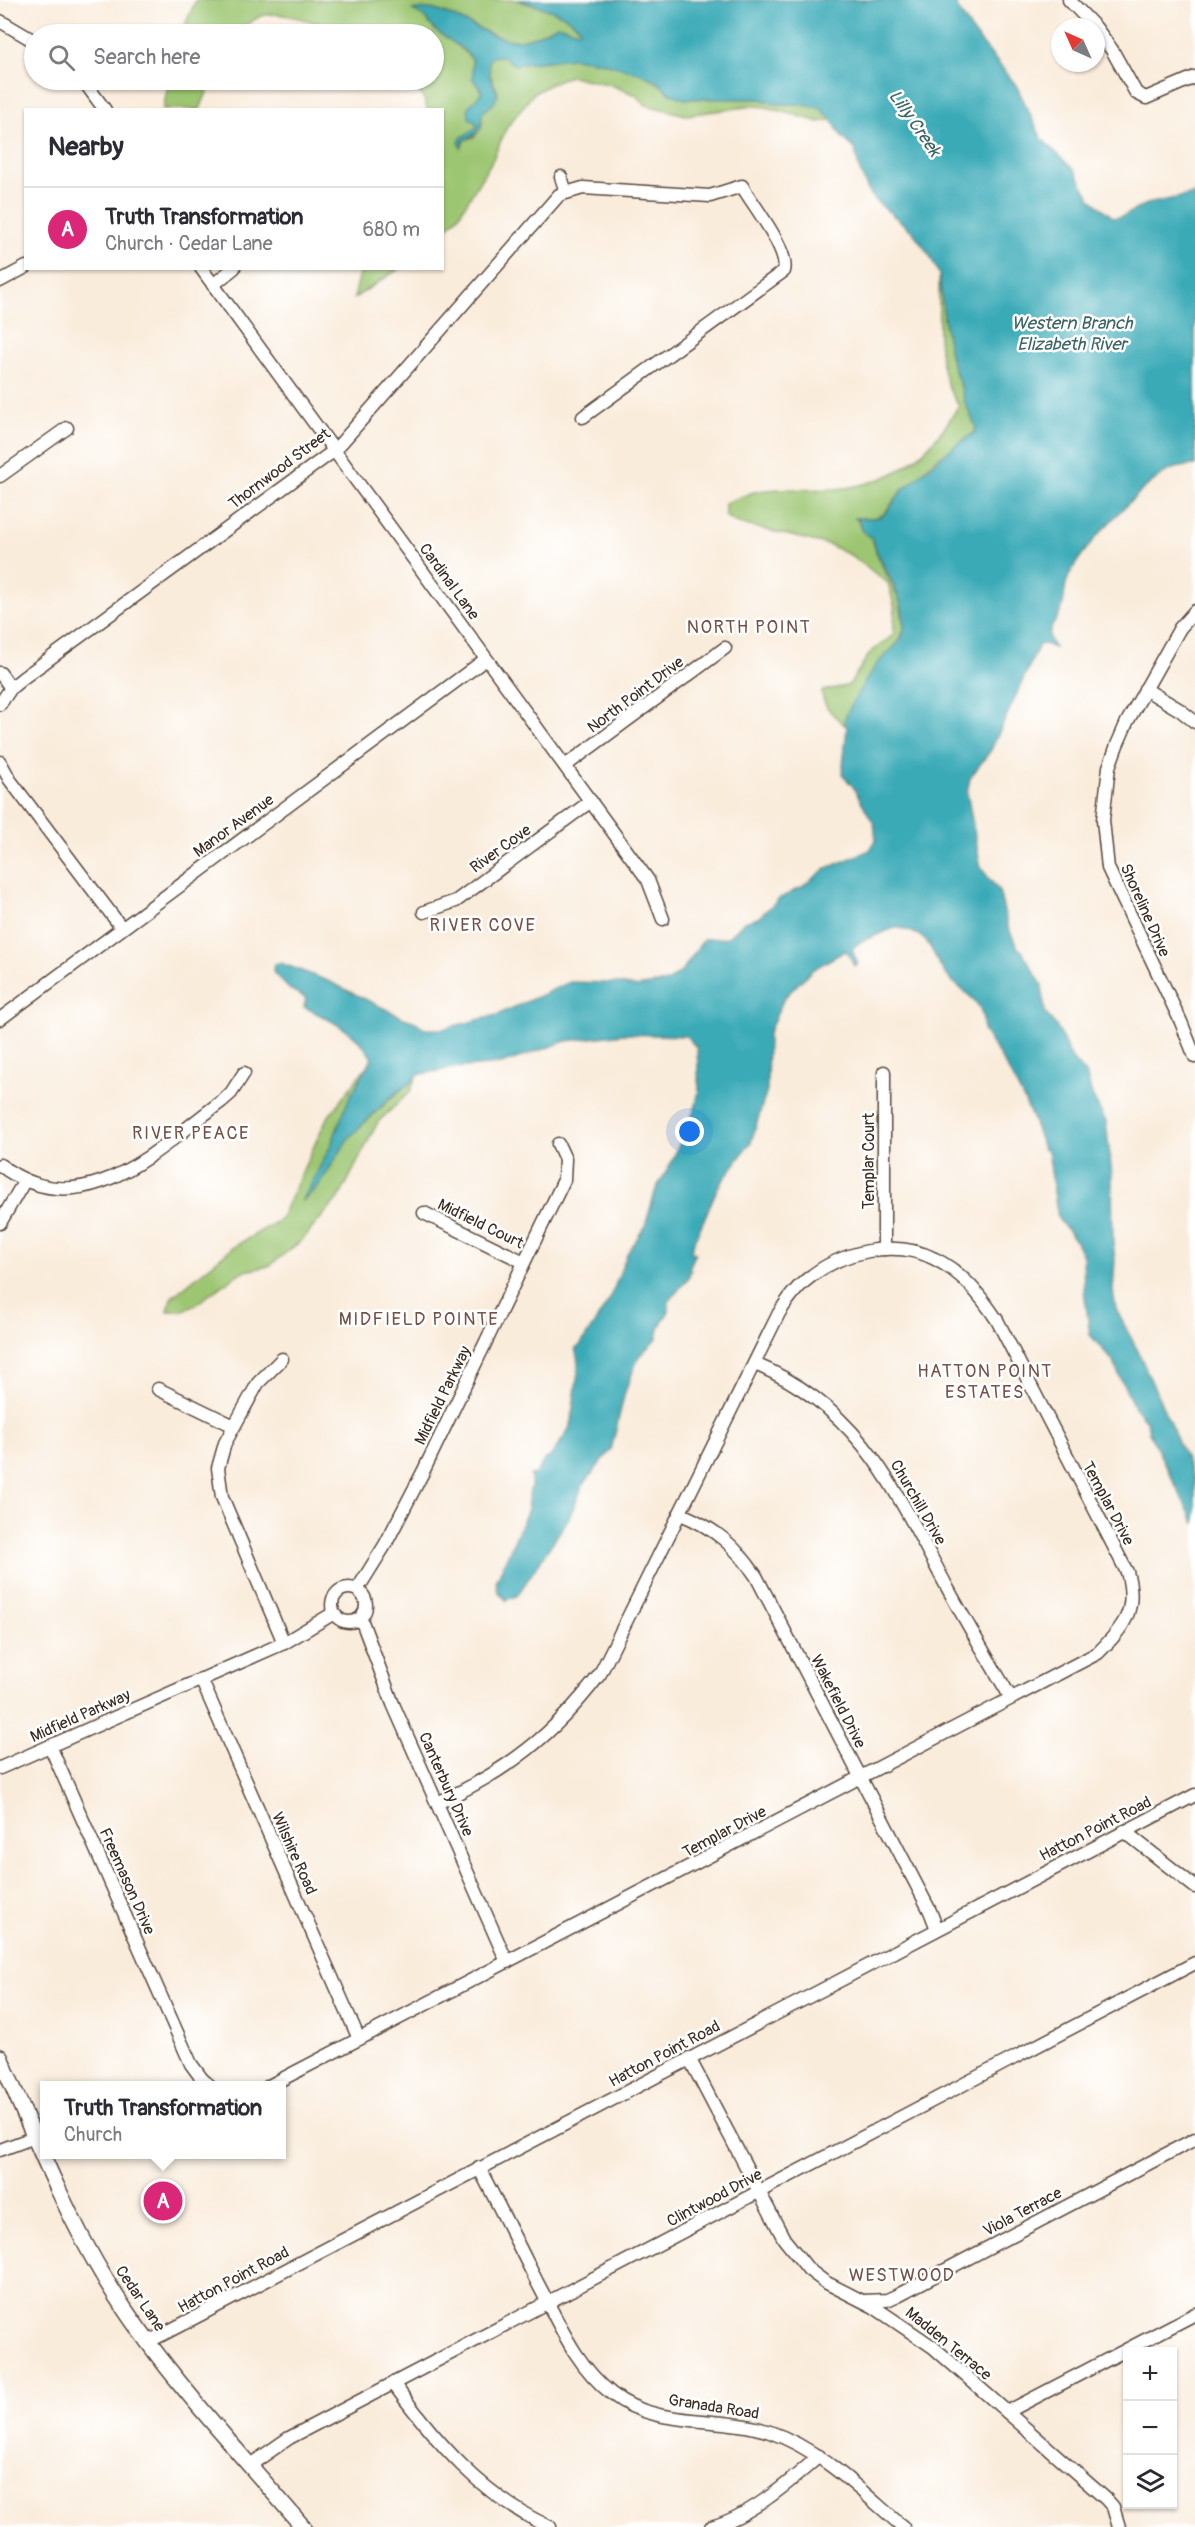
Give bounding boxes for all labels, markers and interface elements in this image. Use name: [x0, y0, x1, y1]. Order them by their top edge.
north arrow: [1051, 18, 1105, 72]
search box: [24, 24, 444, 90]
icon: search: [45, 41, 78, 74]
text: Search here: [93, 43, 200, 71]
water label: Lilly Creek: [883, 86, 947, 162]
text: Nearby: [48, 131, 124, 163]
text: Truth Transformation: [105, 203, 303, 231]
text: A: [61, 217, 74, 242]
text: 680 m: [363, 217, 420, 242]
text: Church · Cedar Lane: [105, 231, 273, 256]
water label: Western Branch Elizabeth River: [1011, 312, 1134, 356]
street label: Thornwood Street: [225, 424, 335, 514]
street label: Cardinal Lane: [415, 539, 484, 624]
district label: NORTH POINT: [687, 616, 811, 639]
street label: North Point Drive: [583, 652, 688, 738]
street label: Manor Avenue: [189, 790, 278, 862]
street label: River Cove: [466, 820, 535, 878]
street label: Shoreline Drive: [1116, 861, 1175, 960]
district label: RIVER COVE: [430, 914, 536, 937]
street label: Templar Court: [859, 1112, 879, 1209]
your location: [675, 1117, 704, 1146]
district label: RIVER PEACE: [132, 1122, 250, 1145]
street label: Midfield Court: [434, 1194, 527, 1254]
district label: MIDFIELD POINTE: [339, 1308, 499, 1331]
street label: Midfield Parkway: [410, 1343, 476, 1448]
district label: HATTON POINT ESTATES: [917, 1360, 1053, 1404]
street label: Churchill Drive: [886, 1456, 951, 1549]
street label: Templar Drive: [1078, 1458, 1139, 1549]
street label: Wakefield Drive: [806, 1651, 870, 1752]
street label: Midfield Parkway: [27, 1685, 134, 1747]
street label: Canterbury Drive: [414, 1729, 478, 1840]
street label: Hatton Point Road: [1036, 1792, 1155, 1866]
street label: Templar Drive: [679, 1801, 770, 1862]
street label: Wilshire Road: [267, 1809, 321, 1898]
street label: Freemason Drive: [95, 1825, 160, 1938]
street label: Hatton Point Road: [605, 2016, 723, 2092]
popup: [40, 2081, 286, 2159]
text: Truth Transformation: [64, 2094, 262, 2122]
text: Church: [64, 2122, 122, 2147]
street label: Clintwood Drive: [663, 2164, 766, 2231]
pin: A: [144, 2178, 182, 2224]
street label: Viola Terrace: [980, 2183, 1065, 2241]
street label: Hatton Point Road: [174, 2242, 292, 2318]
street label: Cedar Lane: [111, 2262, 170, 2335]
district label: WESTWOOD: [849, 2264, 955, 2287]
street label: Madden Terrace: [901, 2303, 996, 2385]
map controls: [1123, 2347, 1177, 2509]
button: +: [1123, 2347, 1177, 2401]
street label: Granada Road: [667, 2390, 761, 2424]
button: −: [1123, 2401, 1177, 2455]
button: layers: [1123, 2455, 1177, 2509]

